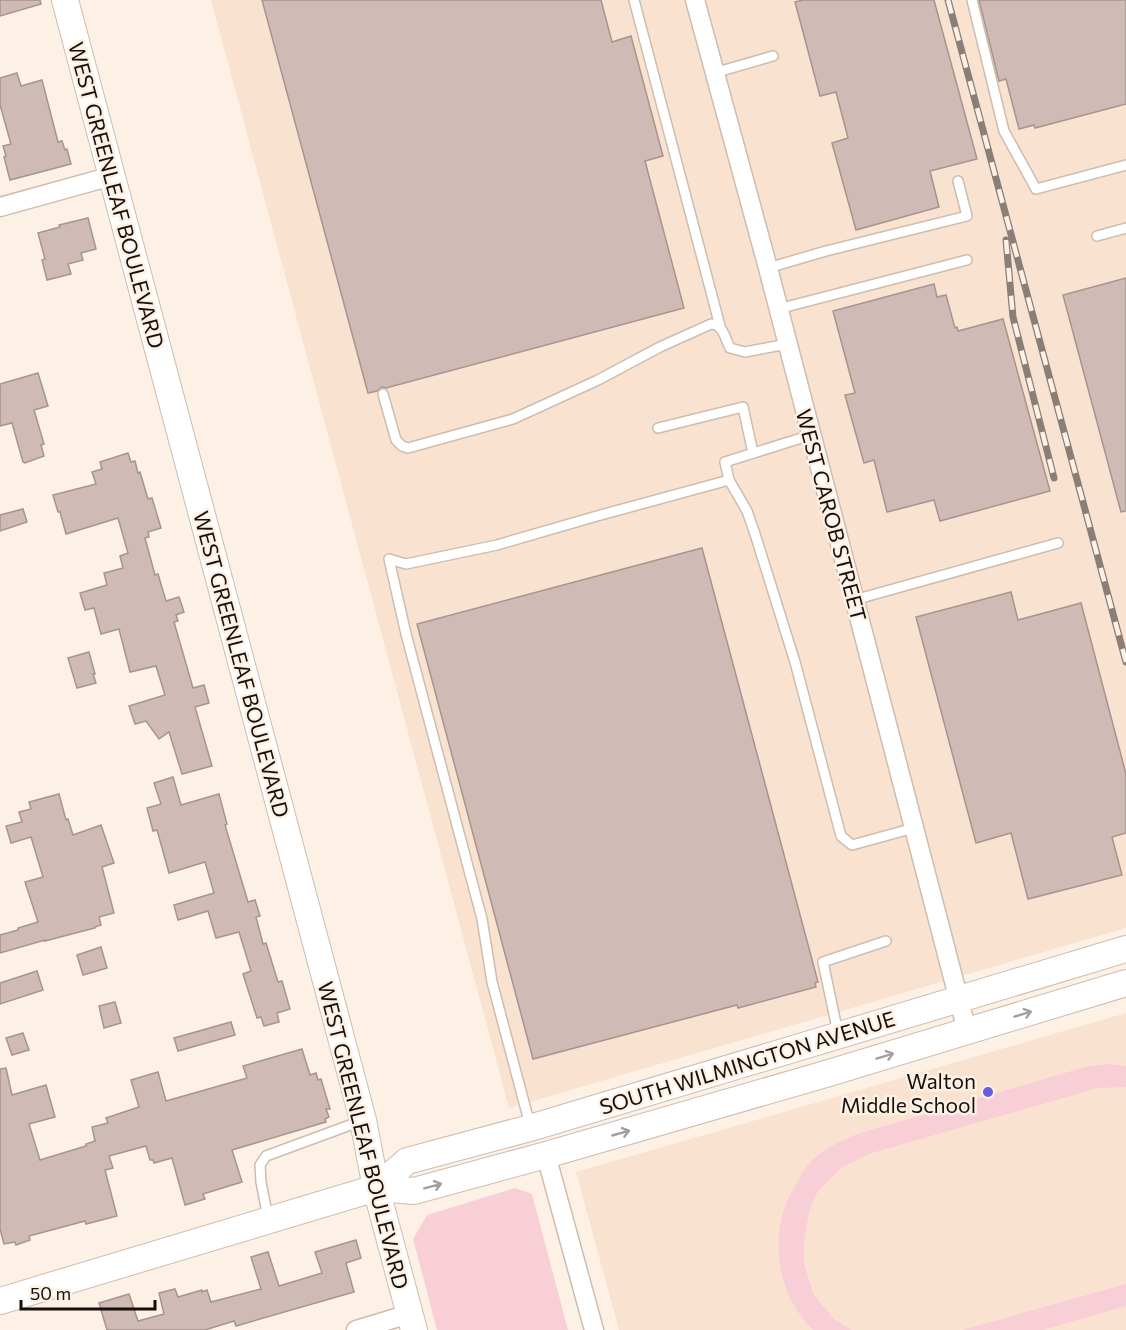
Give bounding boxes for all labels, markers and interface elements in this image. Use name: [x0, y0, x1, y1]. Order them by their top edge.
street label: WEST GREENLEAF BOULEVARD: [64, 39, 170, 351]
street label: WEST CAROB STREET: [792, 406, 872, 624]
street label: WEST GREENLEAF BOULEVARD: [189, 508, 295, 820]
street label: WEST GREENLEAF BOULEVARD: [314, 979, 414, 1291]
street label: SOUTH WILMINGTON AVENUE: [596, 1005, 898, 1119]
one-way arrow: [1013, 1008, 1032, 1019]
one-way arrow: [875, 1050, 894, 1061]
place label: Walton Middle School: [841, 1068, 976, 1117]
marker: Walton Middle School: [981, 1085, 995, 1099]
one-way arrow: [611, 1127, 630, 1138]
one-way arrow: [424, 1179, 443, 1191]
scale bar: [21, 1273, 154, 1311]
text: 50 m: [30, 1282, 71, 1304]

